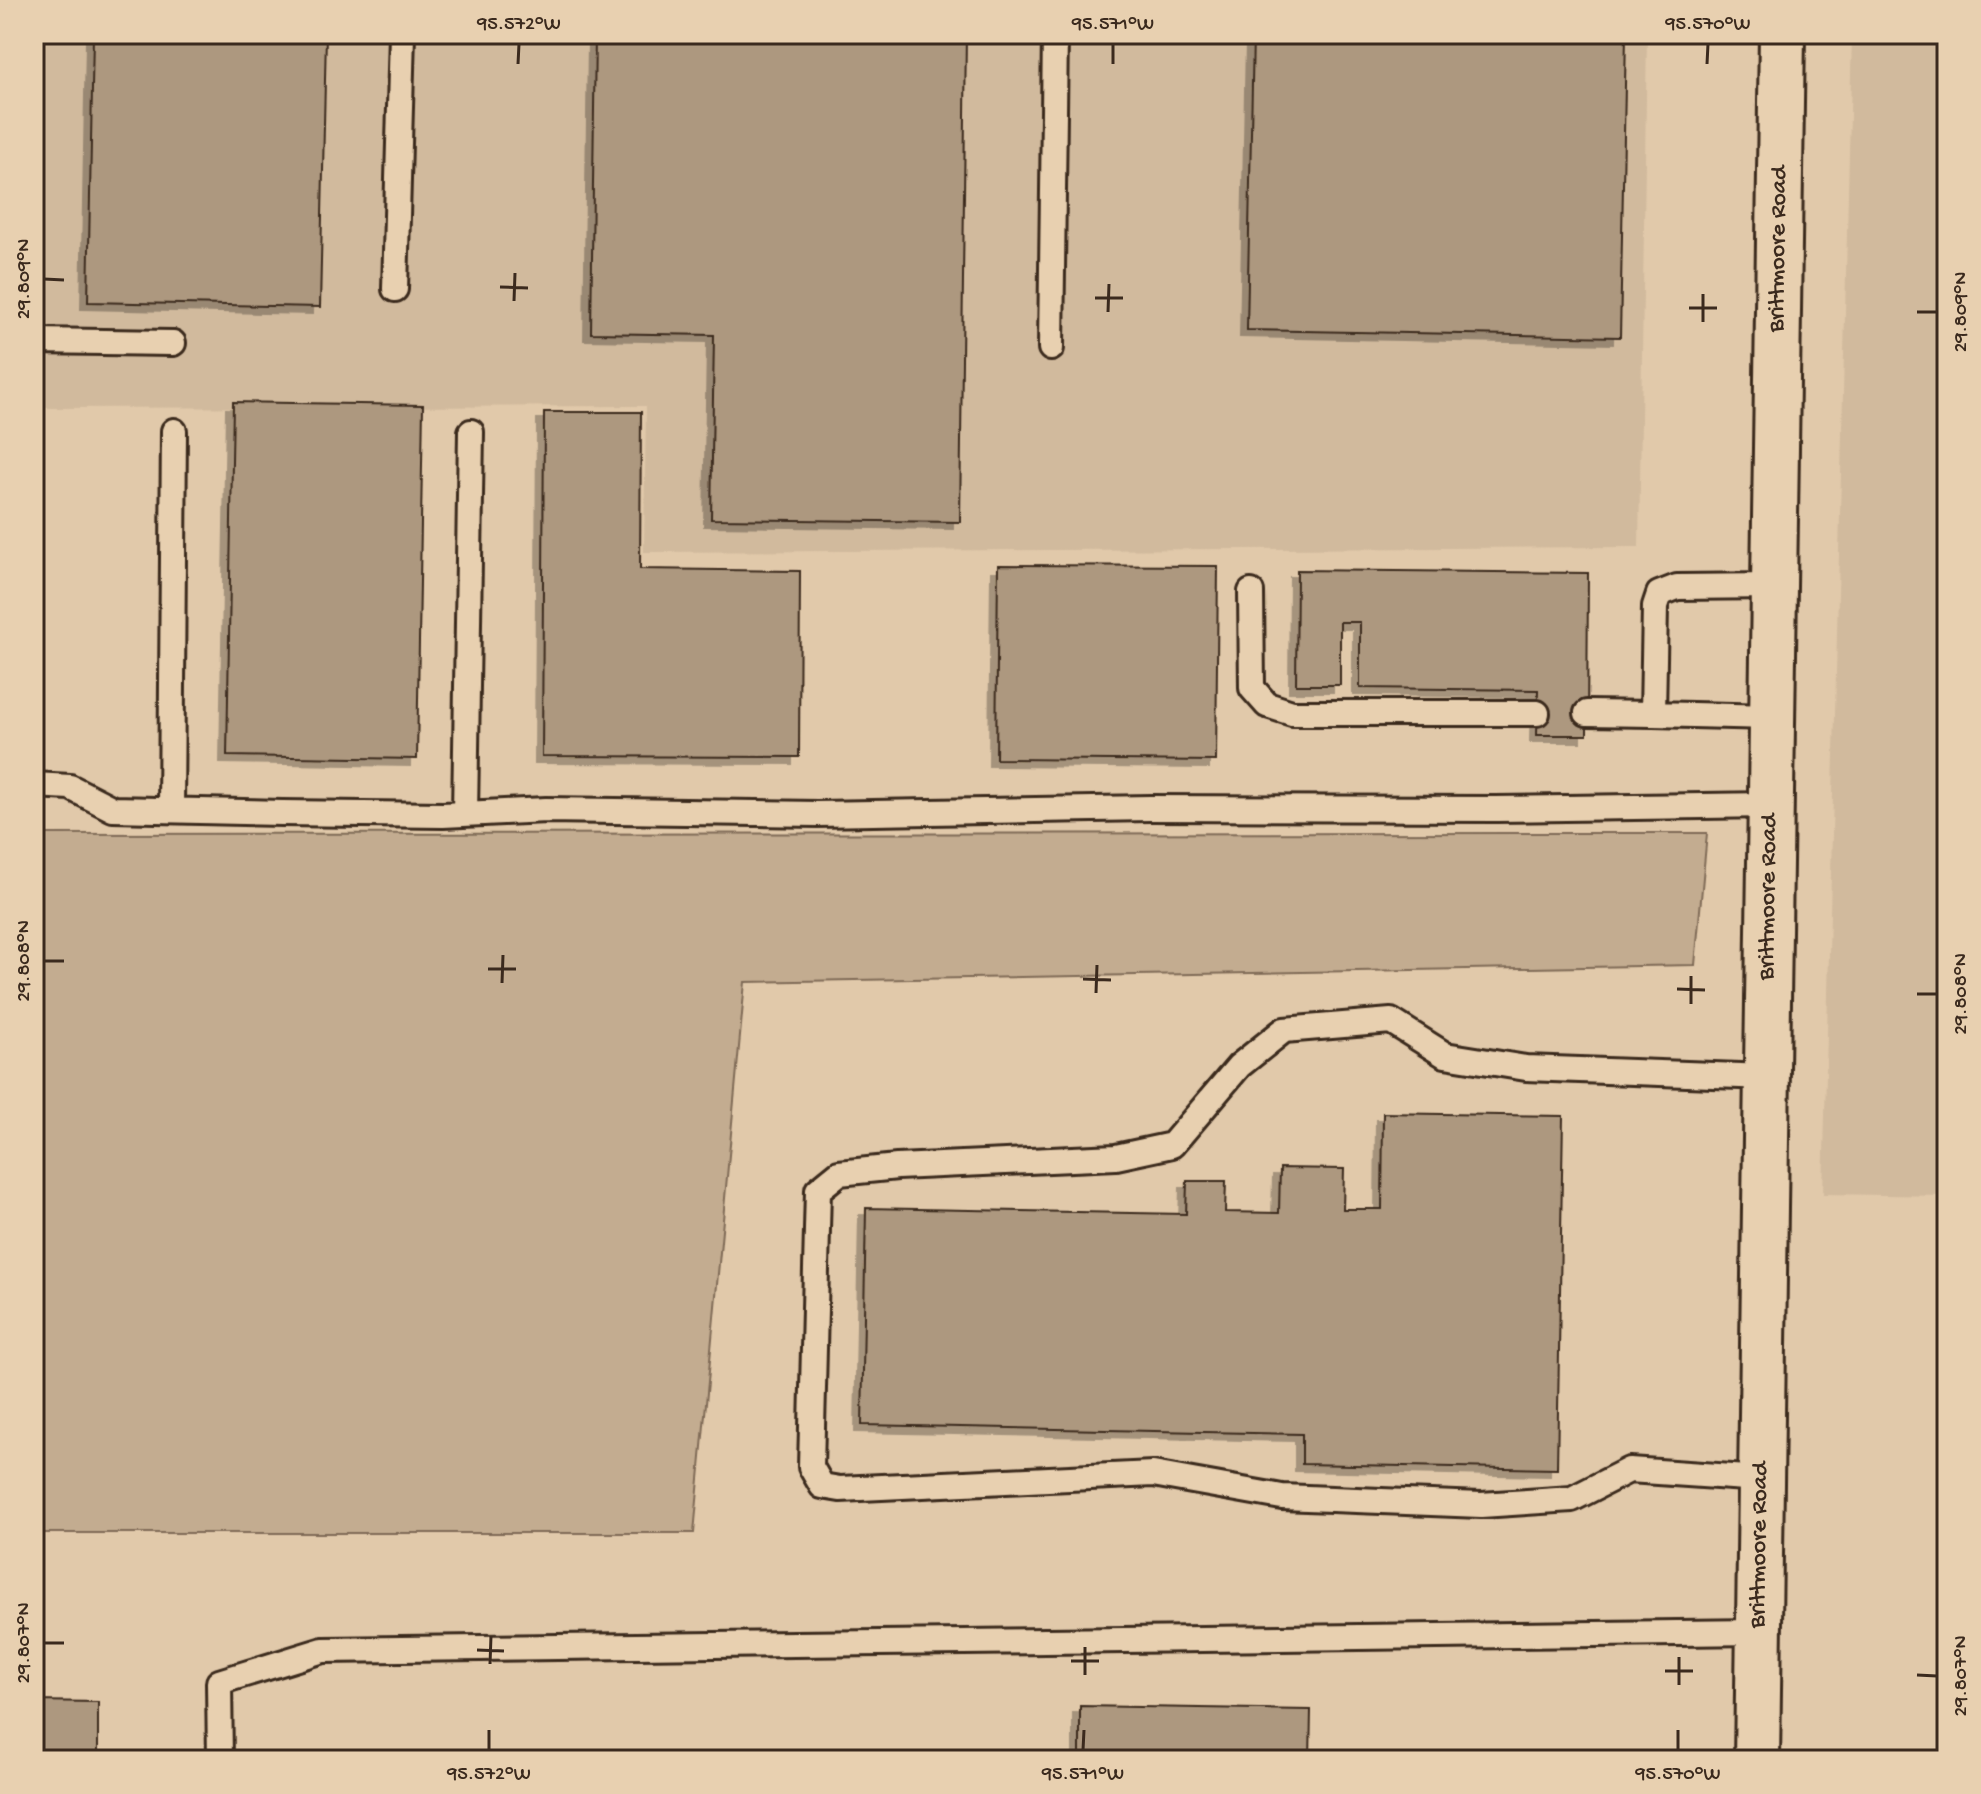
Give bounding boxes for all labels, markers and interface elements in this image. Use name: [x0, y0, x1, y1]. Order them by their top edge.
text: 95.572°W: [476, 14, 561, 37]
text: 95.571°W: [1071, 14, 1154, 37]
text: 95.570°W: [1664, 14, 1751, 37]
street label: Brittmoore Road: [1763, 164, 1795, 333]
text: 29.809°N: [14, 239, 37, 319]
text: 29.809°N: [1951, 272, 1974, 352]
street label: Brittmoore Road: [1753, 812, 1785, 981]
text: 29.808°N: [14, 920, 37, 1002]
text: 29.808°N: [1951, 953, 1974, 1035]
street label: Brittmoore Road: [1744, 1460, 1776, 1629]
text: 29.807°N: [14, 1603, 37, 1683]
text: 29.807°N: [1951, 1636, 1974, 1716]
text: 95.572°W: [446, 1764, 531, 1787]
text: 95.571°W: [1041, 1764, 1124, 1787]
text: 95.570°W: [1634, 1764, 1721, 1787]

